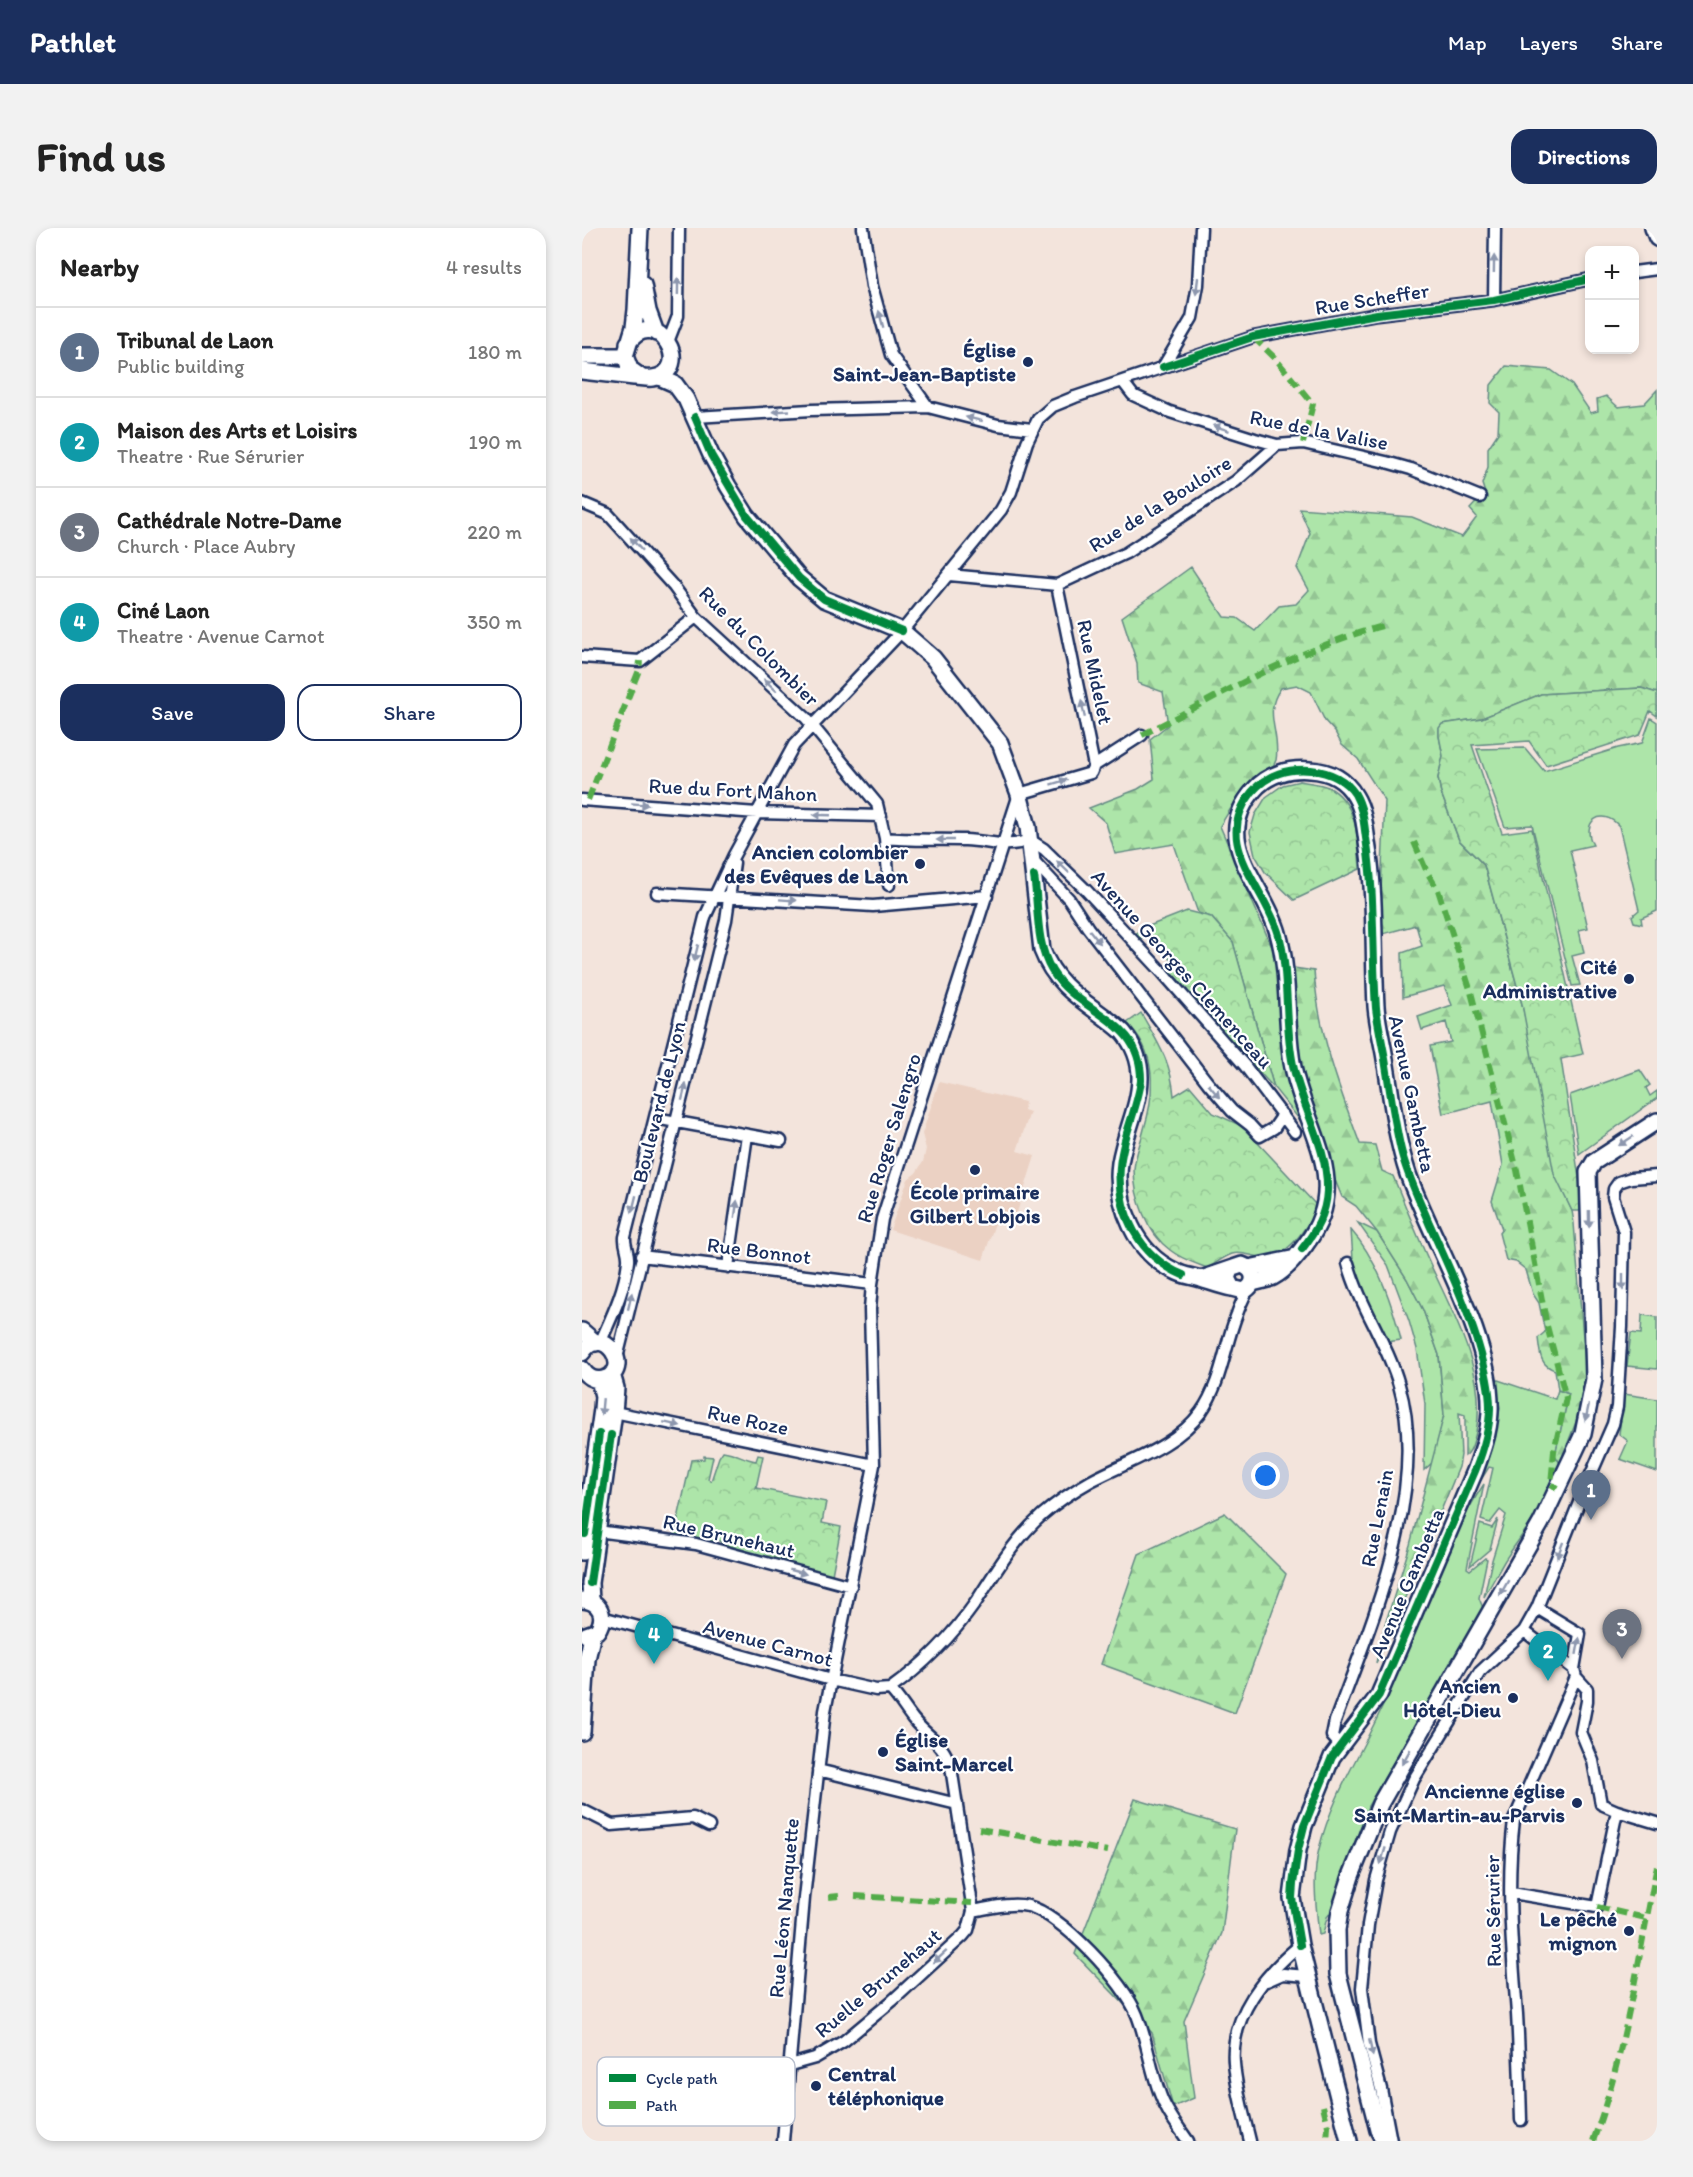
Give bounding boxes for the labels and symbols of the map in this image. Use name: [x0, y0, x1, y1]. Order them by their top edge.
one-way arrow: [1489, 254, 1499, 273]
one-way arrow: [673, 276, 683, 295]
one-way arrow: [1192, 277, 1202, 296]
street label: Rue Scheffer: [1313, 277, 1431, 320]
one-way arrow: [876, 310, 885, 328]
place label: Église Saint-Jean-Baptiste: [833, 337, 1016, 387]
marker: Église Saint-Jean-Baptiste: [1021, 355, 1035, 369]
street label: Rue de la Valise: [1248, 404, 1390, 455]
one-way arrow: [771, 407, 790, 416]
one-way arrow: [965, 413, 984, 423]
one-way arrow: [1212, 423, 1230, 432]
street label: Rue de la Bouloire: [1084, 450, 1236, 557]
one-way arrow: [630, 537, 643, 552]
street label: Rue du Colombier: [694, 580, 825, 711]
street label: Rue Midelet: [1072, 617, 1119, 727]
one-way arrow: [762, 678, 777, 692]
one-way arrow: [1078, 699, 1087, 718]
street label: Rue du Fort Mahon: [648, 773, 818, 806]
one-way arrow: [1050, 777, 1068, 786]
one-way arrow: [631, 799, 650, 809]
one-way arrow: [813, 810, 832, 819]
one-way arrow: [936, 835, 955, 845]
place label: Ancien colombier des Evêques de Laon: [724, 839, 909, 889]
marker: Ancien colombier des Evêques de Laon: [913, 857, 927, 871]
one-way arrow: [1056, 860, 1071, 874]
street label: Avenue Georges Clemenceau: [1086, 864, 1278, 1073]
one-way arrow: [778, 896, 797, 905]
one-way arrow: [1088, 929, 1101, 944]
one-way arrow: [691, 944, 701, 962]
place label: Cité Administrative: [1482, 954, 1617, 1003]
marker: Cité Administrative: [1622, 972, 1636, 986]
street label: Avenue Gambetta: [1384, 1013, 1441, 1175]
street label: Boulevard de Lyon: [626, 1018, 691, 1186]
street label: Rue Roger Salengro: [851, 1050, 926, 1226]
one-way arrow: [679, 1083, 689, 1101]
one-way arrow: [1207, 1083, 1220, 1098]
one-way arrow: [1617, 1136, 1634, 1147]
marker: École primaire Gilbert Lobjois: [968, 1163, 982, 1177]
place label: École primaire Gilbert Lobjois: [910, 1179, 1040, 1229]
one-way arrow: [628, 1194, 638, 1213]
one-way arrow: [732, 1199, 741, 1218]
one-way arrow: [1584, 1209, 1594, 1228]
street label: Rue Bonnot: [706, 1232, 813, 1269]
one-way arrow: [1618, 1273, 1628, 1292]
one-way arrow: [626, 1292, 636, 1311]
one-way arrow: [597, 1397, 607, 1416]
street label: Rue Roze: [705, 1399, 791, 1440]
one-way arrow: [1582, 1404, 1591, 1423]
one-way arrow: [662, 1420, 681, 1429]
your location: [1251, 1461, 1280, 1490]
street label: Rue Lenain: [1355, 1467, 1398, 1569]
pin: 1: [1572, 1470, 1610, 1520]
street label: Avenue Gambetta: [1364, 1504, 1449, 1661]
street label: Rue Brunehaut: [661, 1508, 798, 1563]
one-way arrow: [1555, 1541, 1564, 1559]
one-way arrow: [789, 1567, 807, 1577]
one-way arrow: [1499, 1580, 1509, 1597]
pin: 3: [1602, 1610, 1642, 1659]
street label: Avenue Carnot: [700, 1613, 836, 1672]
pin: 4: [634, 1614, 674, 1664]
pin: 2: [1528, 1632, 1568, 1681]
one-way arrow: [1574, 1637, 1583, 1656]
place label: Ancien Hôtel-Dieu: [1403, 1673, 1501, 1722]
marker: Ancien Hôtel-Dieu: [1506, 1691, 1520, 1705]
place label: Église Saint-Marcel: [895, 1727, 1014, 1776]
marker: Église Saint-Marcel: [876, 1745, 890, 1759]
one-way arrow: [1400, 1749, 1411, 1765]
place label: Ancienne église Saint-Martin-au-Parvis: [1354, 1778, 1565, 1827]
marker: Ancienne église Saint-Martin-au-Parvis: [1570, 1796, 1584, 1810]
street label: Rue Léon Nanquette: [763, 1817, 804, 1999]
one-way arrow: [1378, 1847, 1387, 1865]
street label: Rue Sérurier: [1479, 1854, 1506, 1967]
place label: Le pêché mignon: [1540, 1906, 1617, 1956]
street label: Ruelle Brunehaut: [809, 1922, 946, 2043]
marker: Le pêché mignon: [1622, 1924, 1636, 1938]
one-way arrow: [933, 1950, 948, 1963]
one-way arrow: [1366, 2039, 1376, 2057]
legend: [597, 2057, 795, 2126]
place label: Central téléphonique: [828, 2061, 944, 2111]
text: Cycle path: [646, 2069, 718, 2088]
marker: Central téléphonique: [809, 2079, 823, 2093]
text: Path: [646, 2096, 677, 2115]

